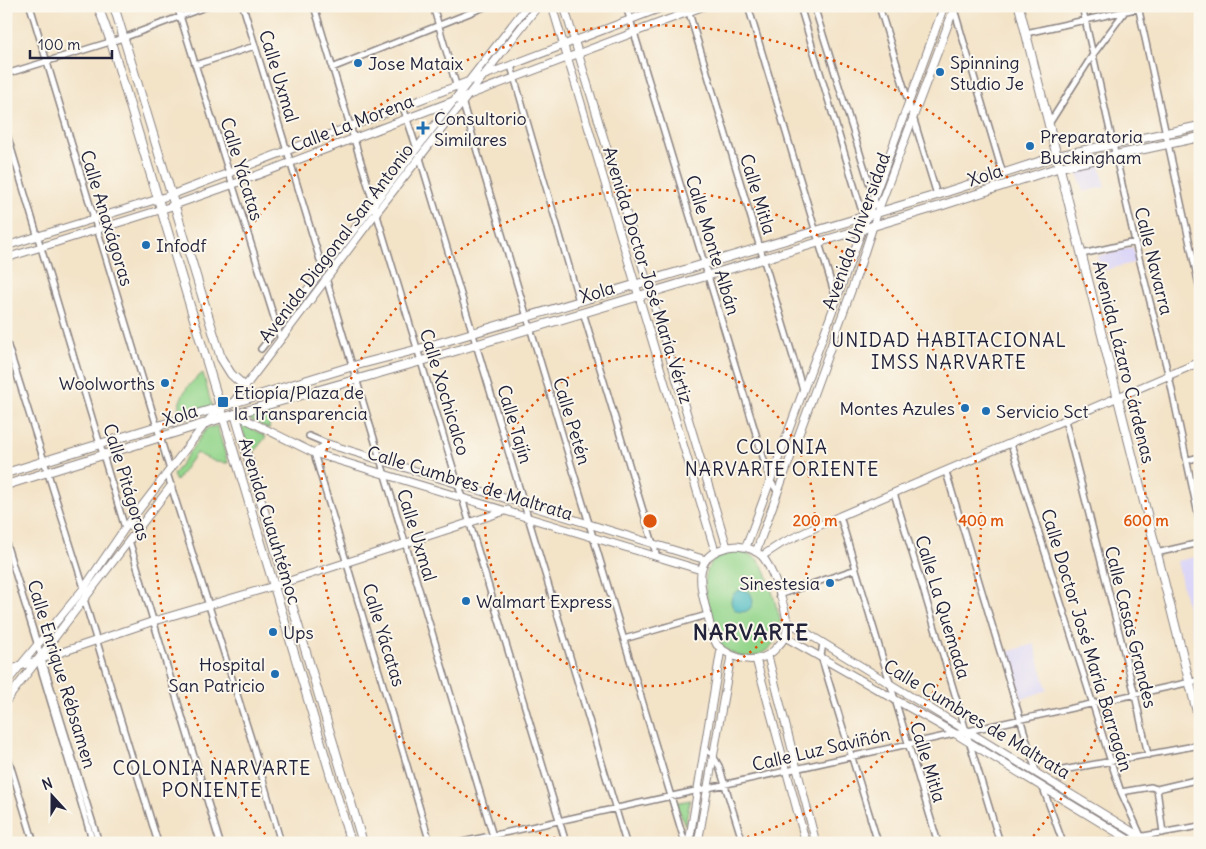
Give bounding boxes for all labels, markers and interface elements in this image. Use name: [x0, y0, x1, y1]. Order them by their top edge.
street label: Calle Uxmal: [254, 27, 304, 125]
scale bar: [30, 28, 112, 60]
text: 100 m: [38, 35, 80, 54]
place label: Spinning Studio Je: [950, 51, 1024, 95]
place label: Jose Mataix: [368, 52, 464, 75]
marker: Jose Mataix: [352, 57, 364, 69]
marker: Spinning Studio Je: [934, 66, 946, 78]
street label: Calle La Morena: [287, 89, 417, 157]
place label: Consultorio Similares: [434, 107, 527, 151]
street label: Calle Yácatas: [215, 115, 269, 223]
marker: Consultorio Similares: [416, 121, 430, 135]
place label: Preparatoria Buckingham: [1040, 125, 1143, 169]
street label: Avenida Diagonal San Antonio: [254, 139, 418, 347]
marker: Preparatoria Buckingham: [1024, 140, 1036, 152]
street label: Avenida Doctor José María Vértiz: [598, 144, 698, 407]
street label: Calle Anaxágoras: [75, 147, 139, 289]
street label: Avenida Universidad: [817, 149, 895, 313]
street label: Calle Mitla: [735, 151, 781, 237]
street label: Xola: [965, 159, 1005, 191]
street label: Calle Monte Albán: [681, 172, 745, 318]
street label: Calle Navarra: [1129, 205, 1179, 317]
place label: Infodf: [156, 234, 207, 257]
marker: Infodf: [140, 239, 152, 251]
street label: Avenida Lázaro Cárdenas: [1088, 258, 1160, 466]
street label: Xola: [577, 276, 617, 308]
street label: Calle Xochicalco: [415, 326, 475, 458]
district label: UNIDAD HABITACIONAL IMSS NARVARTE: [831, 328, 1067, 374]
place label: Woolworths: [59, 372, 155, 395]
street label: Calle Petén: [548, 375, 596, 467]
marker: Woolworths: [159, 377, 171, 389]
place label: Etiopía/Plaza de la Transparencia: [234, 381, 368, 425]
street label: Calle Tajín: [492, 382, 538, 466]
marker: Etiopía/Plaza de la Transparencia: [216, 395, 230, 409]
place label: Montes Azules: [840, 397, 955, 420]
street label: Xola: [160, 399, 200, 431]
place label: Servicio Sct: [996, 400, 1089, 423]
marker: Montes Azules: [959, 402, 971, 414]
marker: Servicio Sct: [980, 405, 992, 417]
street label: Calle Pitágoras: [98, 421, 156, 543]
street label: Avenida Cuauhtémoc: [234, 435, 306, 607]
district label: COLONIA NARVARTE ORIENTE: [685, 435, 879, 481]
street label: Calle Cumbres de Maltrata: [364, 441, 576, 525]
street label: Calle Uxmal: [392, 486, 442, 584]
street label: Calle Doctor José María Barragán: [1036, 506, 1138, 774]
text: 200 m: [793, 511, 837, 530]
text: 400 m: [958, 511, 1004, 530]
text: 600 m: [1123, 511, 1169, 530]
centre of rings: [641, 512, 659, 530]
street label: Calle La Quemada: [910, 532, 976, 682]
street label: Calle Casas Grandes: [1100, 544, 1162, 710]
place label: Sinestesia: [740, 572, 820, 595]
street label: Calle Enrique Rébsamen: [22, 577, 102, 771]
marker: Sinestesia: [824, 577, 836, 589]
street label: Calle Yácatas: [357, 581, 411, 689]
place label: Walmart Express: [476, 590, 612, 613]
marker: Walmart Express: [460, 595, 472, 607]
district label: NARVARTE: [693, 618, 809, 646]
place label: Ups: [283, 621, 314, 644]
marker: Ups: [267, 626, 279, 638]
place label: Hospital San Patricio: [169, 653, 265, 697]
street label: Calle Cumbres de Maltrata: [879, 654, 1075, 784]
marker: Hospital San Patricio: [269, 668, 281, 680]
street label: Calle Mitla: [905, 719, 951, 805]
street label: Calle Luz Saviñón: [750, 722, 892, 776]
district label: COLONIA NARVARTE PONIENTE: [112, 756, 312, 802]
north arrow: [28, 772, 78, 822]
text: N: [40, 774, 55, 794]

